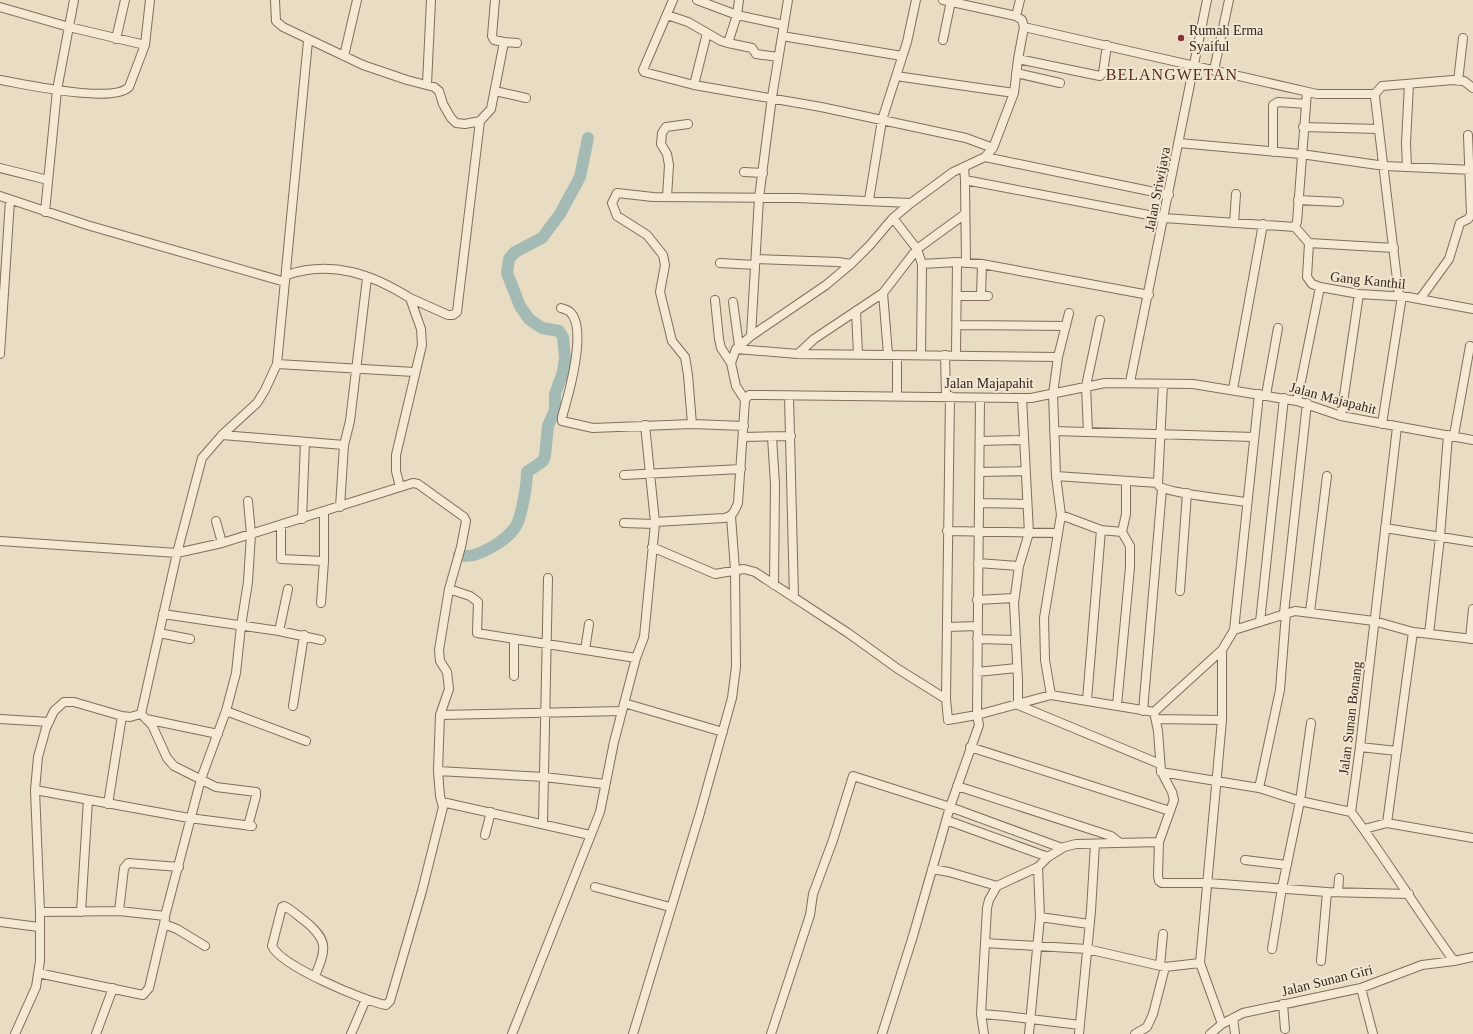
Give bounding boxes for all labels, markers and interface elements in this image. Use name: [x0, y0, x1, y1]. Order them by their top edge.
place label: Rumah Erma Syaiful: [1189, 23, 1264, 54]
marker: Rumah Erma Syaiful: [1176, 33, 1186, 43]
district label: BELANGWETAN: [1106, 66, 1238, 83]
street label: Jalan Sriwijaya: [1142, 145, 1173, 233]
street label: Gang Kanthil: [1329, 269, 1407, 292]
street label: Jalan Majapahit: [944, 376, 1034, 391]
street label: Jalan Majapahit: [1288, 380, 1378, 417]
street label: Jalan Sunan Bonang: [1336, 660, 1365, 776]
street label: Jalan Sunan Giri: [1280, 962, 1374, 999]

